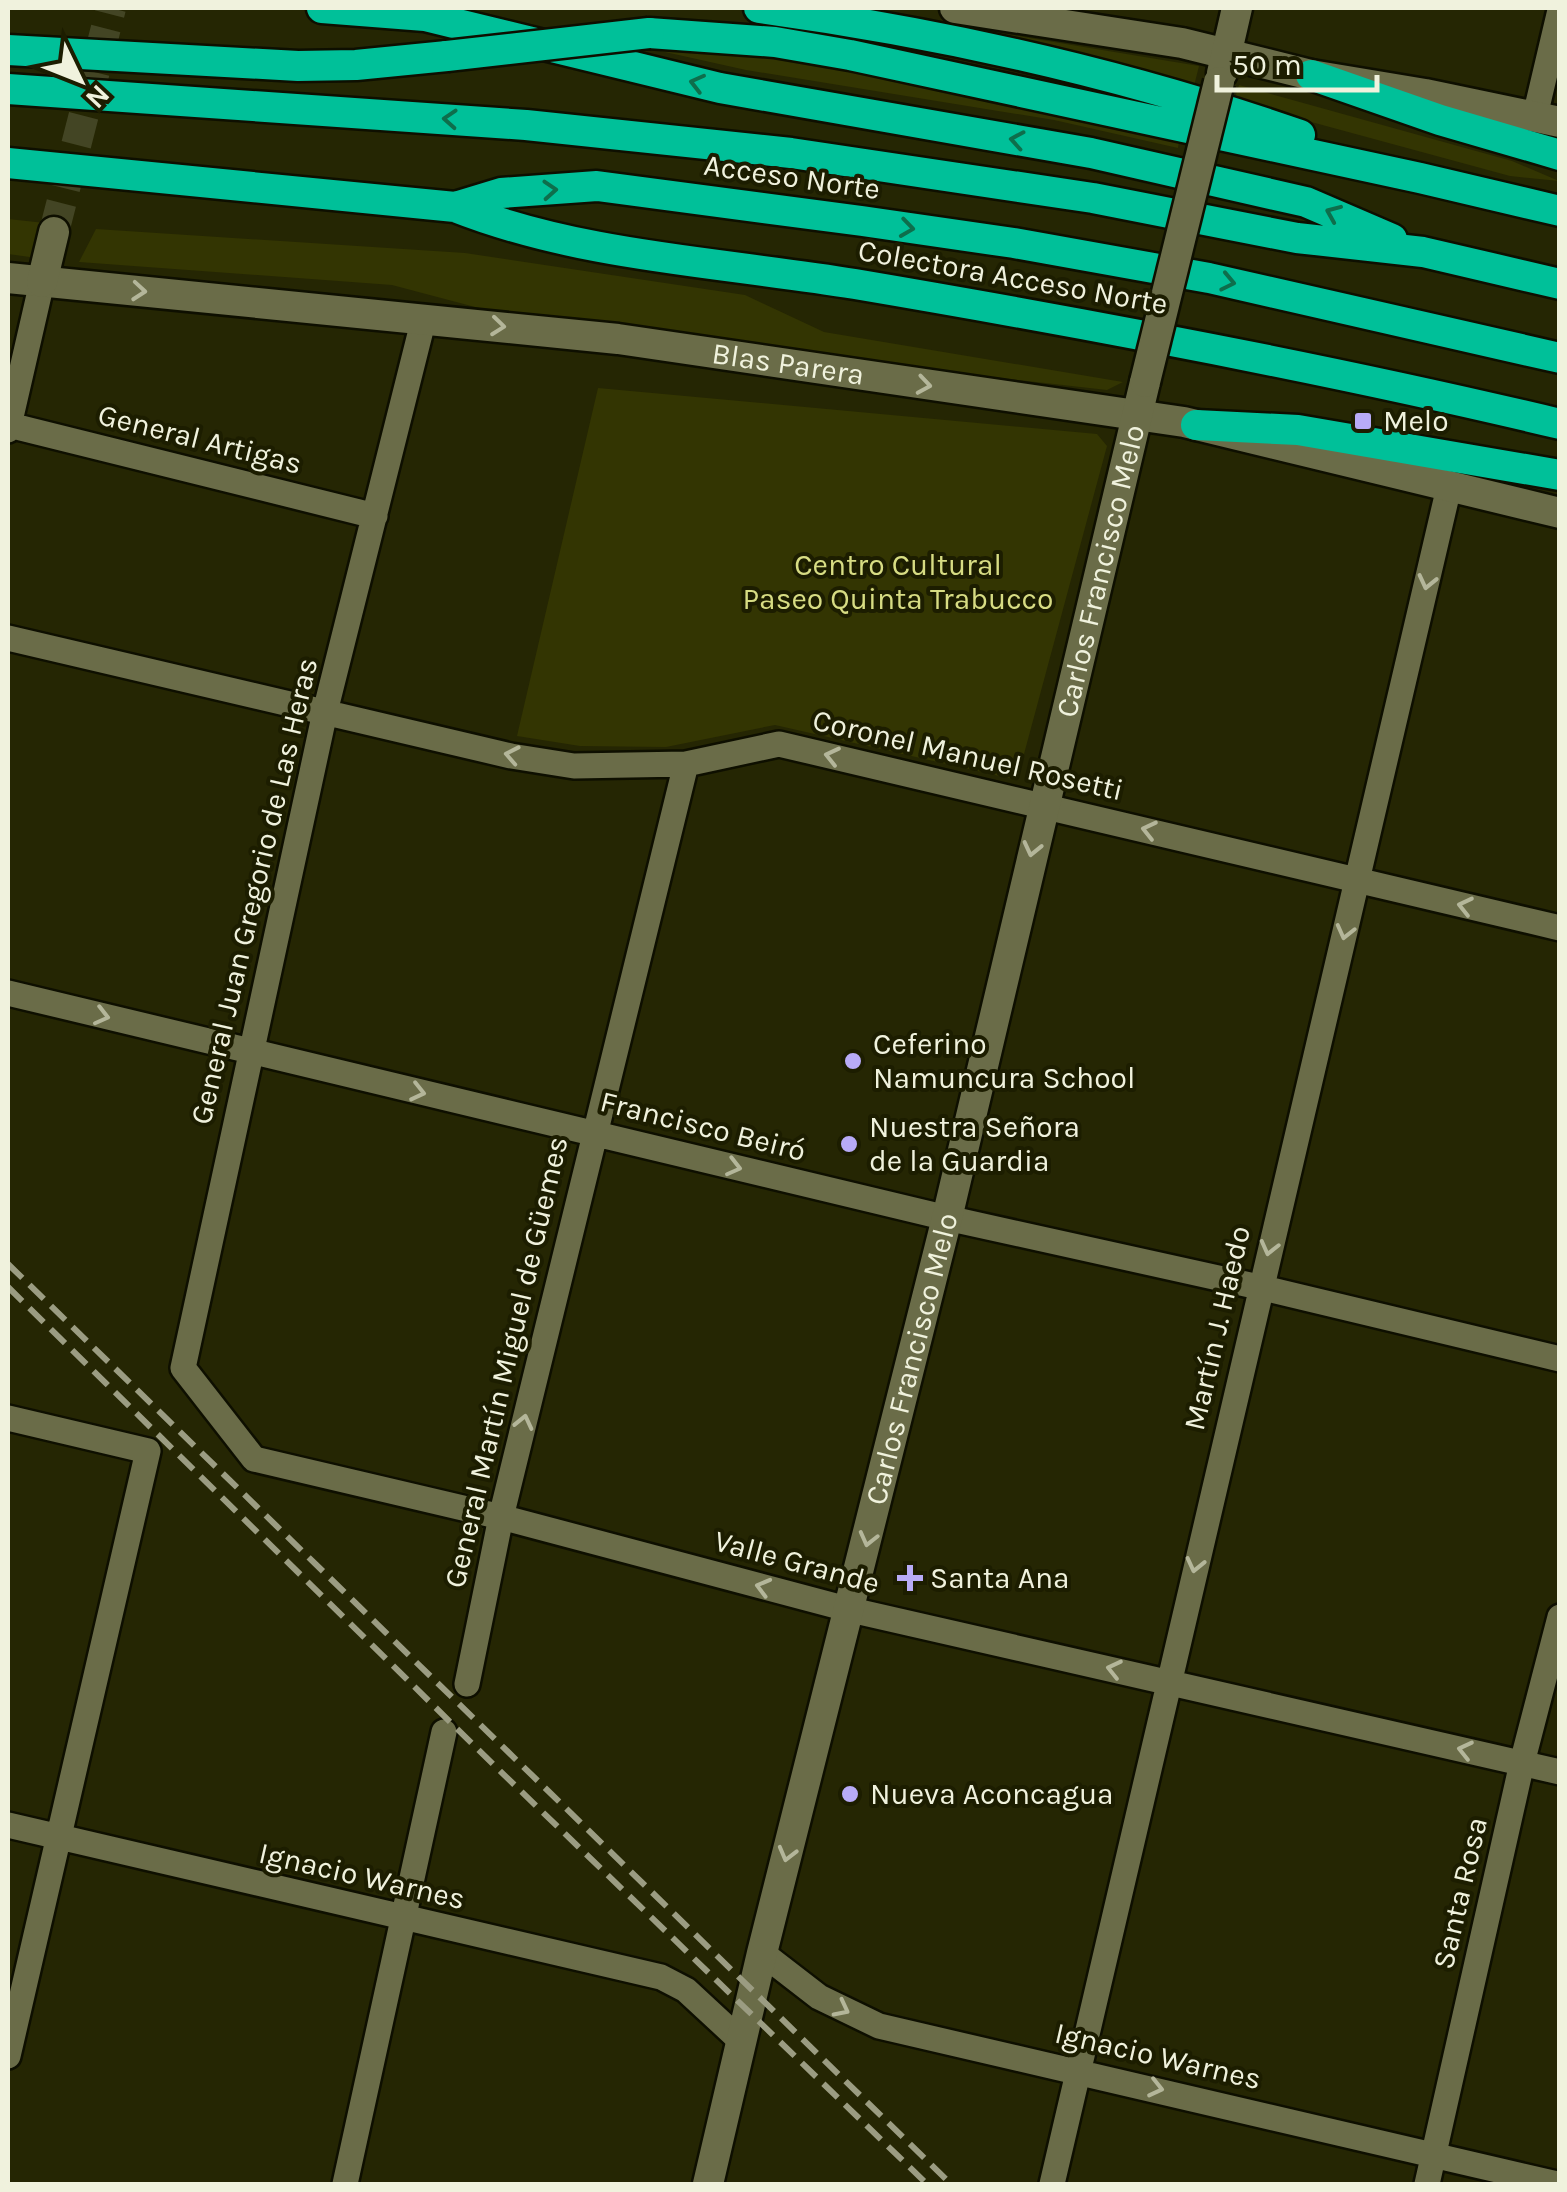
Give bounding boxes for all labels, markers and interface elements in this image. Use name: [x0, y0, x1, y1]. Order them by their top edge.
north arrow: [30, 30, 130, 130]
scale bar: [1217, 30, 1377, 92]
text: 50 m: [1232, 47, 1302, 83]
one-way arrow: [689, 73, 706, 94]
text: N: [79, 78, 117, 115]
one-way arrow: [441, 109, 457, 130]
one-way arrow: [1009, 130, 1025, 151]
street label: Acceso Norte: [702, 147, 882, 207]
one-way arrow: [543, 179, 559, 201]
one-way arrow: [1325, 205, 1343, 225]
one-way arrow: [899, 216, 916, 237]
street label: Colectora Acceso Norte: [855, 232, 1171, 322]
one-way arrow: [1219, 271, 1236, 292]
one-way arrow: [132, 280, 148, 302]
one-way arrow: [490, 315, 506, 336]
street label: Blas Parera: [710, 335, 867, 393]
one-way arrow: [915, 374, 932, 395]
street label: General Artigas: [94, 396, 306, 482]
place label: Melo: [1383, 403, 1449, 439]
marker: Melo: [1352, 410, 1374, 432]
street label: Carlos Francisco Melo: [1048, 421, 1152, 721]
park label: Centro Cultural Paseo Quinta Trabucco: [743, 547, 1053, 617]
one-way arrow: [1418, 573, 1439, 590]
street label: General Juan Gregorio de Las Heras: [183, 654, 325, 1128]
street label: Coronel Manuel Rosetti: [809, 702, 1127, 808]
one-way arrow: [504, 746, 521, 767]
one-way arrow: [824, 747, 841, 768]
one-way arrow: [1140, 821, 1158, 842]
one-way arrow: [1023, 840, 1044, 857]
one-way arrow: [1457, 897, 1474, 918]
one-way arrow: [1336, 923, 1357, 940]
one-way arrow: [93, 1004, 110, 1025]
place label: Ceferino Namuncura School: [873, 1026, 1135, 1096]
marker: Ceferino Namuncura School: [842, 1050, 864, 1072]
one-way arrow: [409, 1080, 426, 1101]
street label: Francisco Beiró: [596, 1083, 810, 1169]
place label: Nuestra Señora de la Guardia: [869, 1109, 1080, 1179]
street label: General Martín Miguel de Güemes: [436, 1133, 576, 1591]
marker: Nuestra Señora de la Guardia: [838, 1133, 860, 1155]
one-way arrow: [725, 1155, 742, 1176]
street label: Carlos Francisco Melo: [858, 1209, 966, 1508]
street label: Martín J. Haedo: [1176, 1222, 1258, 1434]
one-way arrow: [1260, 1239, 1281, 1256]
one-way arrow: [512, 1414, 533, 1431]
street label: Valle Grande: [710, 1523, 884, 1601]
one-way arrow: [859, 1530, 880, 1547]
one-way arrow: [1186, 1556, 1207, 1573]
place label: Santa Ana: [930, 1560, 1070, 1596]
marker: Santa Ana: [899, 1567, 921, 1589]
one-way arrow: [755, 1578, 772, 1599]
one-way arrow: [1106, 1660, 1123, 1681]
one-way arrow: [1457, 1741, 1474, 1762]
place label: Nueva Aconcagua: [870, 1776, 1114, 1812]
marker: Nueva Aconcagua: [839, 1783, 861, 1805]
street label: Santa Rosa: [1425, 1814, 1495, 1972]
street label: Ignacio Warnes: [255, 1835, 469, 1917]
one-way arrow: [778, 1845, 799, 1862]
one-way arrow: [831, 1997, 849, 2016]
street label: Ignacio Warnes: [1051, 2015, 1265, 2097]
one-way arrow: [1147, 2076, 1164, 2097]

